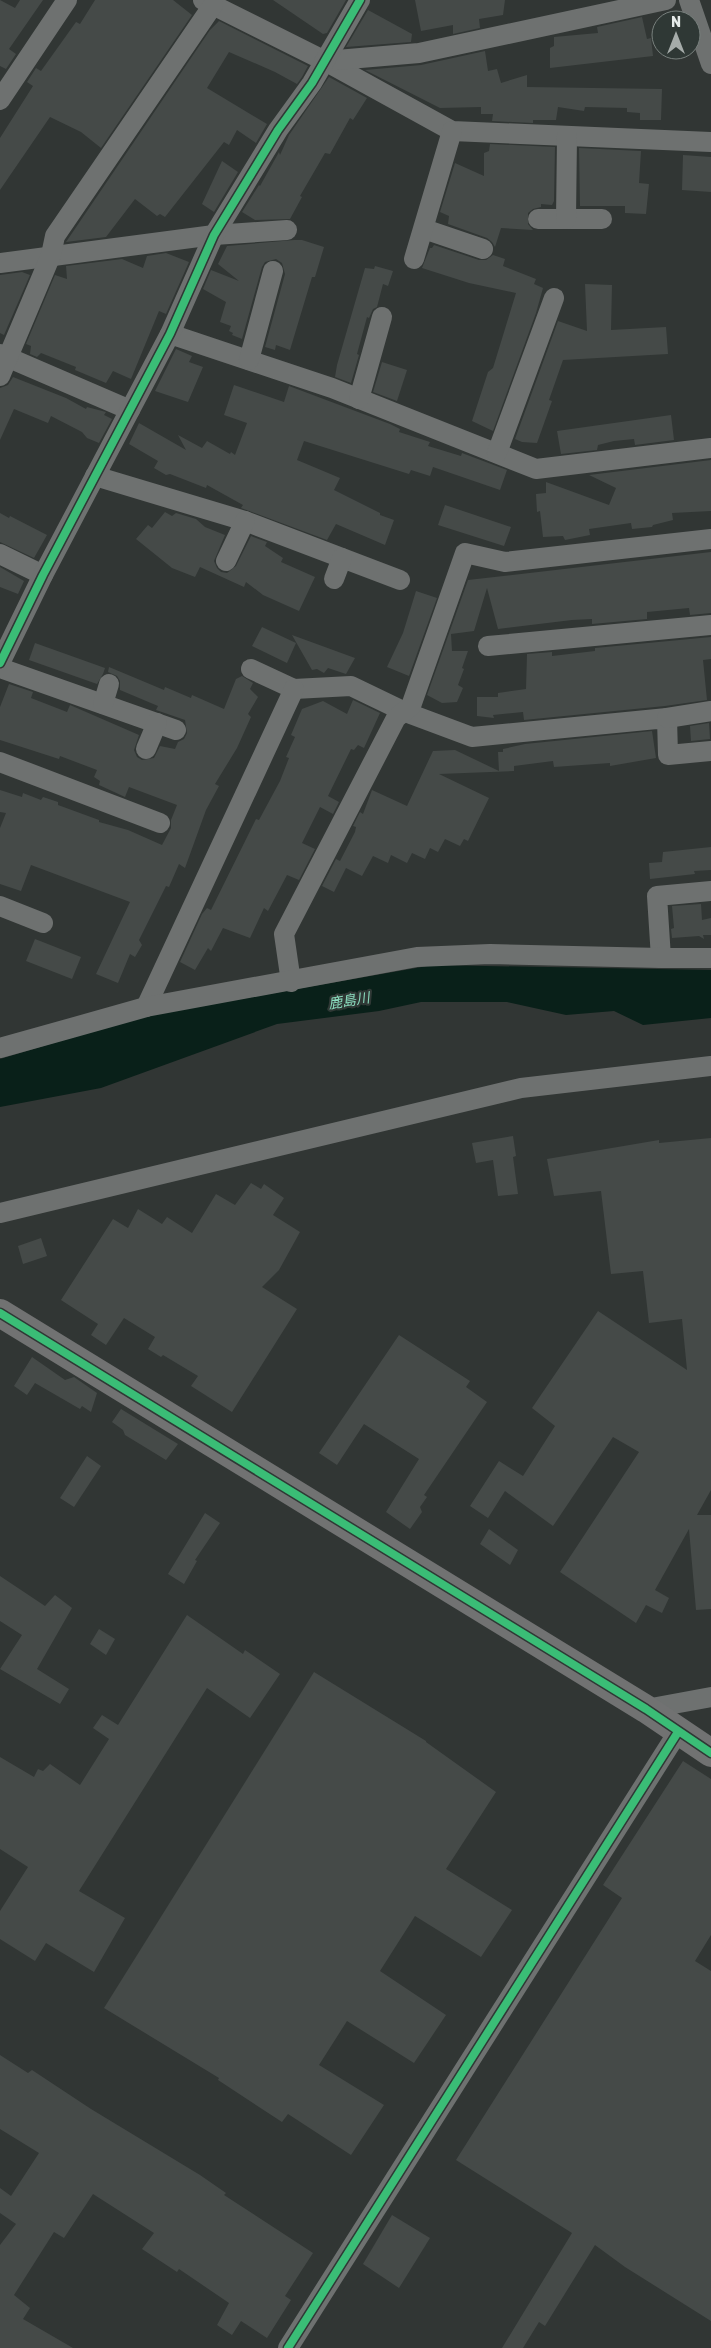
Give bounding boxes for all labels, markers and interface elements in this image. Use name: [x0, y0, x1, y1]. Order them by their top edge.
north arrow: [651, 10, 701, 60]
text: N: [671, 14, 681, 31]
water label: 鹿島川: [327, 989, 373, 1013]

